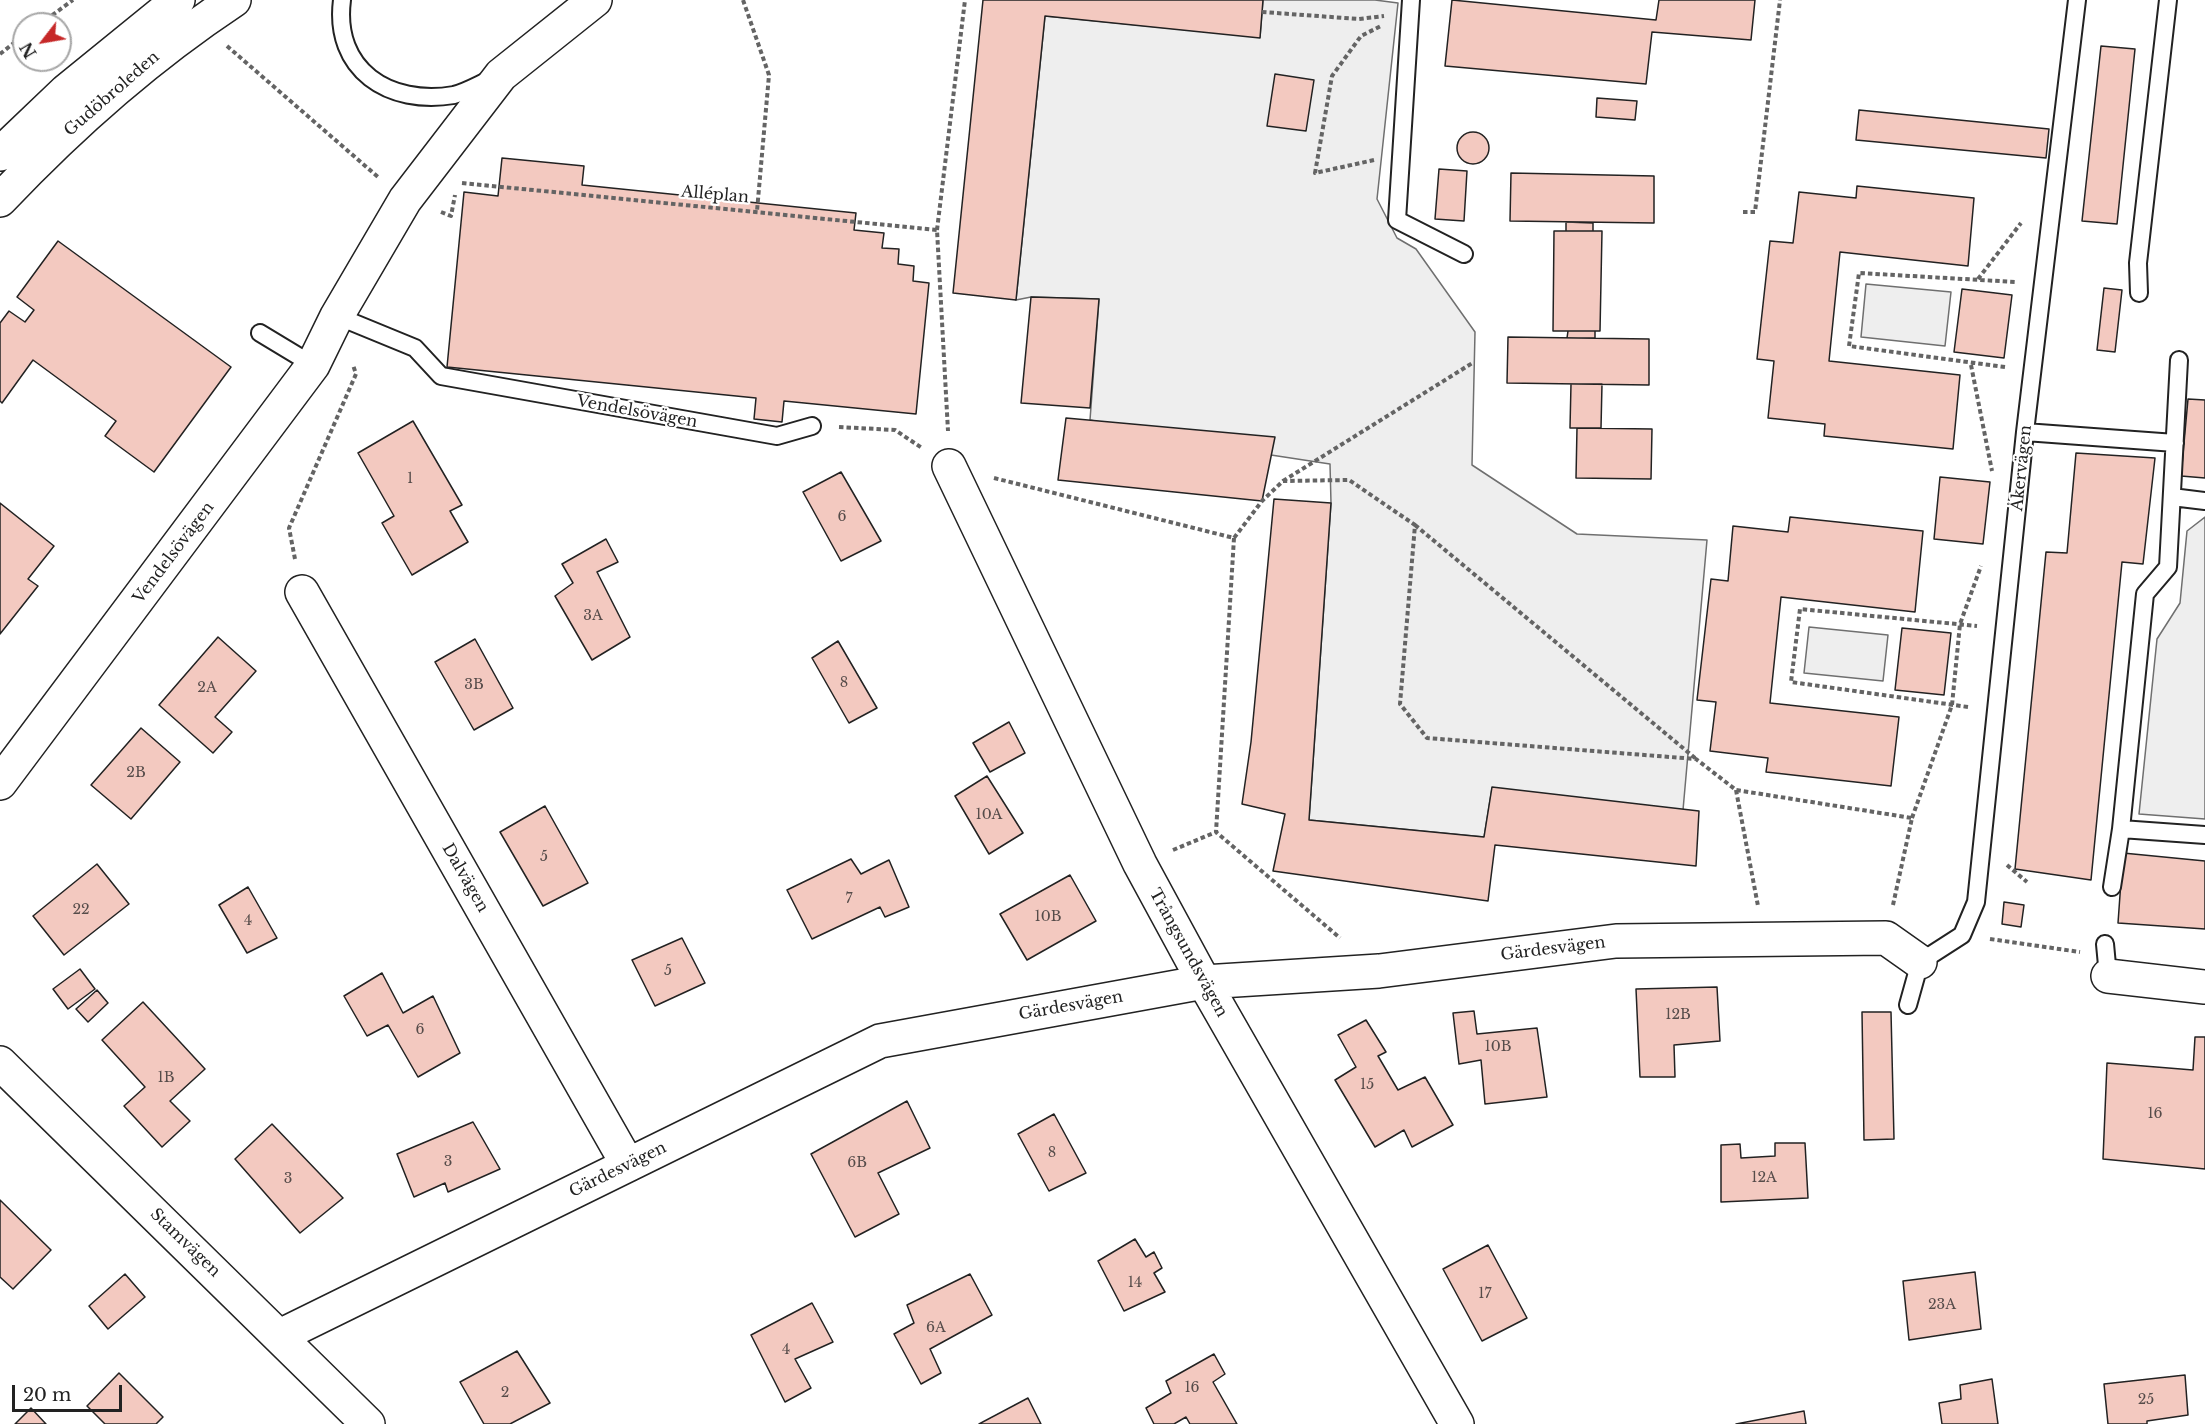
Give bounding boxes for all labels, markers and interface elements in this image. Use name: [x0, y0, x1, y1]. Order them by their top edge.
north arrow: [12, 12, 72, 72]
text: N: [16, 39, 41, 62]
street label: Gudöbroleden: [61, 48, 163, 140]
street label: Alléplan: [680, 182, 750, 208]
street label: Vendelsövägen: [575, 392, 699, 432]
street label: Åkervägen: [2008, 424, 2036, 512]
house number: 1: [407, 471, 413, 487]
street label: Vendelsövägen: [130, 498, 218, 608]
house number: 6: [837, 509, 847, 525]
house number: 3A: [583, 608, 603, 624]
house number: 8: [840, 675, 848, 691]
house number: 3B: [464, 677, 484, 693]
house number: 2A: [197, 680, 217, 696]
house number: 2B: [126, 765, 146, 781]
house number: 10A: [976, 807, 1002, 823]
street label: Dalvägen: [438, 840, 492, 916]
house number: 5: [540, 849, 548, 865]
street label: Trångsundsvägen: [1145, 885, 1231, 1021]
house number: 7: [845, 891, 853, 907]
house number: 22: [72, 902, 90, 918]
house number: 10B: [1035, 909, 1061, 925]
house number: 4: [244, 913, 252, 929]
street label: Gärdesvägen: [1499, 933, 1607, 965]
house number: 5: [664, 963, 672, 979]
street label: Gärdesvägen: [1017, 987, 1125, 1025]
house number: 12B: [1665, 1007, 1691, 1023]
house number: 6: [415, 1022, 425, 1038]
house number: 10B: [1485, 1039, 1511, 1055]
house number: 1B: [158, 1070, 174, 1086]
house number: 15: [1360, 1077, 1374, 1093]
house number: 16: [2147, 1106, 2163, 1122]
street label: Gärdesvägen: [566, 1138, 670, 1202]
house number: 8: [1048, 1145, 1056, 1161]
house number: 3: [444, 1154, 452, 1170]
house number: 6B: [847, 1155, 867, 1171]
house number: 12A: [1751, 1170, 1777, 1186]
house number: 3: [284, 1171, 292, 1187]
street label: Stamvägen: [146, 1205, 224, 1281]
house number: 14: [1128, 1275, 1142, 1291]
house number: 17: [1478, 1286, 1492, 1302]
house number: 23A: [1928, 1297, 1956, 1313]
house number: 6A: [926, 1320, 946, 1336]
house number: 4: [782, 1342, 790, 1358]
scale bar: [15, 1373, 124, 1411]
house number: 16: [1184, 1380, 1200, 1396]
text: 20 m: [23, 1384, 71, 1406]
house number: 2: [501, 1385, 509, 1401]
house number: 25: [2138, 1392, 2154, 1408]

